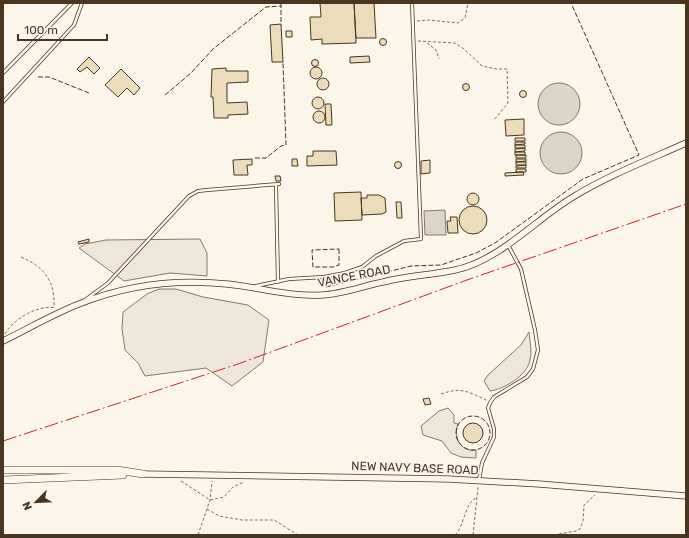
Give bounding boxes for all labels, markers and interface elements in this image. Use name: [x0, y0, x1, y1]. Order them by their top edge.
scale bar: [18, 16, 107, 42]
text: 100 m: [24, 23, 58, 37]
street label: VANCE ROAD: [316, 262, 392, 290]
street label: NEW NAVY BASE ROAD: [351, 459, 479, 477]
north arrow: [16, 482, 56, 522]
text: N: [20, 500, 35, 512]

